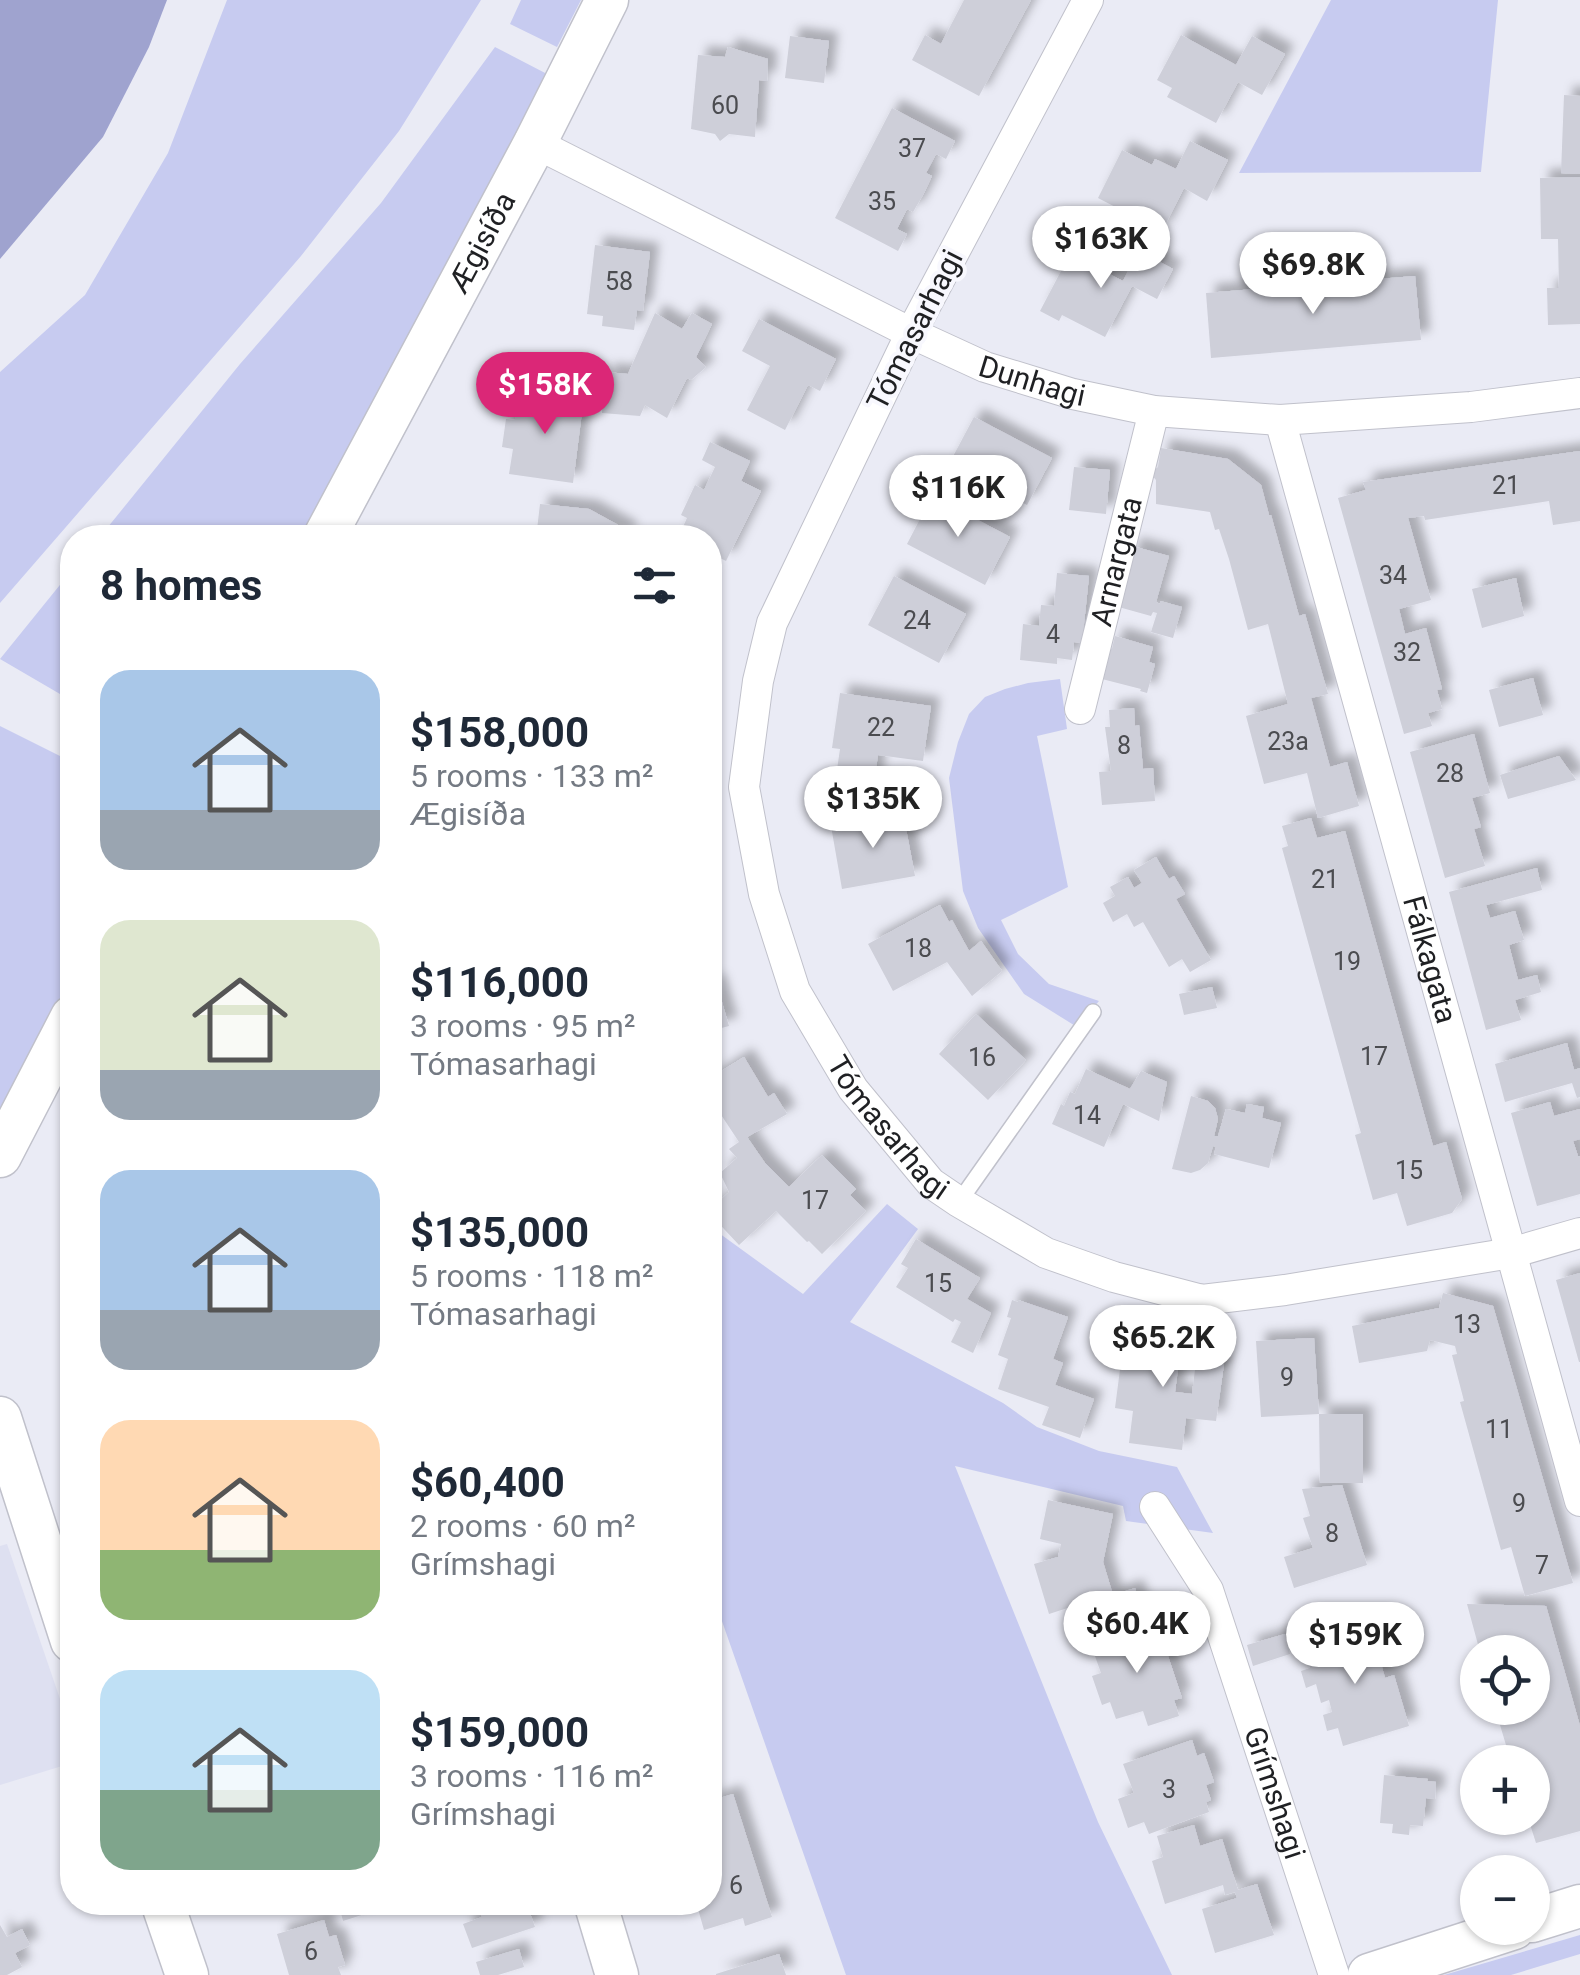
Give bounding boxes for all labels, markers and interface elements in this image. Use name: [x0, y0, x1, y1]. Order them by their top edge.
house number: 60: [711, 91, 739, 120]
house number: 37: [898, 134, 926, 163]
street label: Ægisíða: [440, 186, 523, 299]
house number: 35: [868, 187, 896, 216]
pin: $163K: [1031, 206, 1171, 291]
text: $163K: [1054, 219, 1148, 257]
pin: $69.8K: [1232, 232, 1394, 317]
street label: Tómasarhagi: [859, 244, 970, 416]
text: $69.8K: [1261, 245, 1365, 283]
house number: 58: [605, 267, 633, 296]
street label: Dunhagi: [975, 348, 1089, 413]
pin: $158K: [475, 352, 615, 437]
text: $158K: [498, 365, 592, 403]
pin: $116K: [888, 455, 1028, 540]
text: $116K: [911, 468, 1005, 506]
house number: 21: [1492, 471, 1520, 500]
street label: Arnargata: [1083, 493, 1149, 630]
icon: filters: [627, 558, 682, 613]
text: 8 homes: [100, 561, 262, 610]
house number: 34: [1379, 561, 1407, 590]
house number: 24: [903, 606, 931, 635]
house number: 4: [1046, 620, 1060, 649]
house number: 32: [1393, 638, 1421, 667]
text: $158,000: [410, 708, 589, 757]
icon: home: [180, 710, 300, 830]
house number: 22: [867, 713, 895, 742]
house number: 23a: [1267, 727, 1309, 756]
house number: 8: [1117, 731, 1131, 760]
text: 5 rooms · 133 m²: [410, 757, 653, 795]
house number: 28: [1436, 759, 1464, 788]
pin: $135K: [803, 766, 943, 851]
text: $135K: [826, 779, 920, 817]
text: Ægisíða: [410, 795, 526, 833]
house number: 21: [1311, 865, 1339, 894]
street label: Fálkagata: [1396, 892, 1465, 1027]
house number: 18: [904, 934, 932, 963]
house number: 19: [1333, 947, 1361, 976]
text: $116,000: [410, 958, 589, 1007]
icon: home: [180, 960, 300, 1080]
text: 3 rooms · 95 m²: [410, 1007, 635, 1045]
house number: 17: [1360, 1042, 1388, 1071]
house number: 16: [968, 1043, 996, 1072]
text: Tómasarhagi: [410, 1045, 597, 1083]
street label: Tómasarhagi: [820, 1049, 956, 1207]
house number: 14: [1073, 1101, 1101, 1130]
house number: 15: [1395, 1156, 1423, 1185]
house number: 17: [801, 1186, 829, 1215]
text: $135,000: [410, 1208, 589, 1257]
icon: home: [180, 1210, 300, 1330]
text: 5 rooms · 118 m²: [410, 1257, 653, 1295]
house number: 15: [924, 1269, 952, 1298]
text: Tómasarhagi: [410, 1295, 597, 1333]
pin: $65.2K: [1082, 1305, 1244, 1390]
house number: 13: [1453, 1310, 1481, 1339]
text: $65.2K: [1111, 1318, 1215, 1356]
house number: 9: [1280, 1363, 1294, 1392]
house number: 11: [1485, 1415, 1513, 1444]
text: $60,400: [410, 1458, 565, 1507]
icon: home: [180, 1460, 300, 1580]
house number: 9: [1512, 1489, 1526, 1518]
text: 2 rooms · 60 m²: [410, 1507, 635, 1545]
house number: 8: [1325, 1519, 1339, 1548]
text: Grímshagi: [410, 1545, 556, 1583]
house number: 7: [1535, 1551, 1549, 1580]
pin: $60.4K: [1056, 1591, 1218, 1676]
pin: $159K: [1285, 1602, 1425, 1687]
text: $60.4K: [1085, 1604, 1189, 1642]
text: $159K: [1308, 1615, 1402, 1653]
map controls: [1460, 1635, 1550, 1945]
button: locate: [1460, 1635, 1550, 1725]
text: $159,000: [410, 1708, 589, 1757]
icon: home: [180, 1710, 300, 1830]
street label: Grímshagi: [1237, 1722, 1313, 1863]
button: +: [1460, 1745, 1550, 1835]
text: 3 rooms · 116 m²: [410, 1757, 653, 1795]
house number: 3: [1162, 1775, 1176, 1804]
text: Grímshagi: [410, 1795, 556, 1833]
button: −: [1460, 1855, 1550, 1945]
house number: 6: [729, 1871, 743, 1900]
house number: 6: [304, 1937, 318, 1966]

